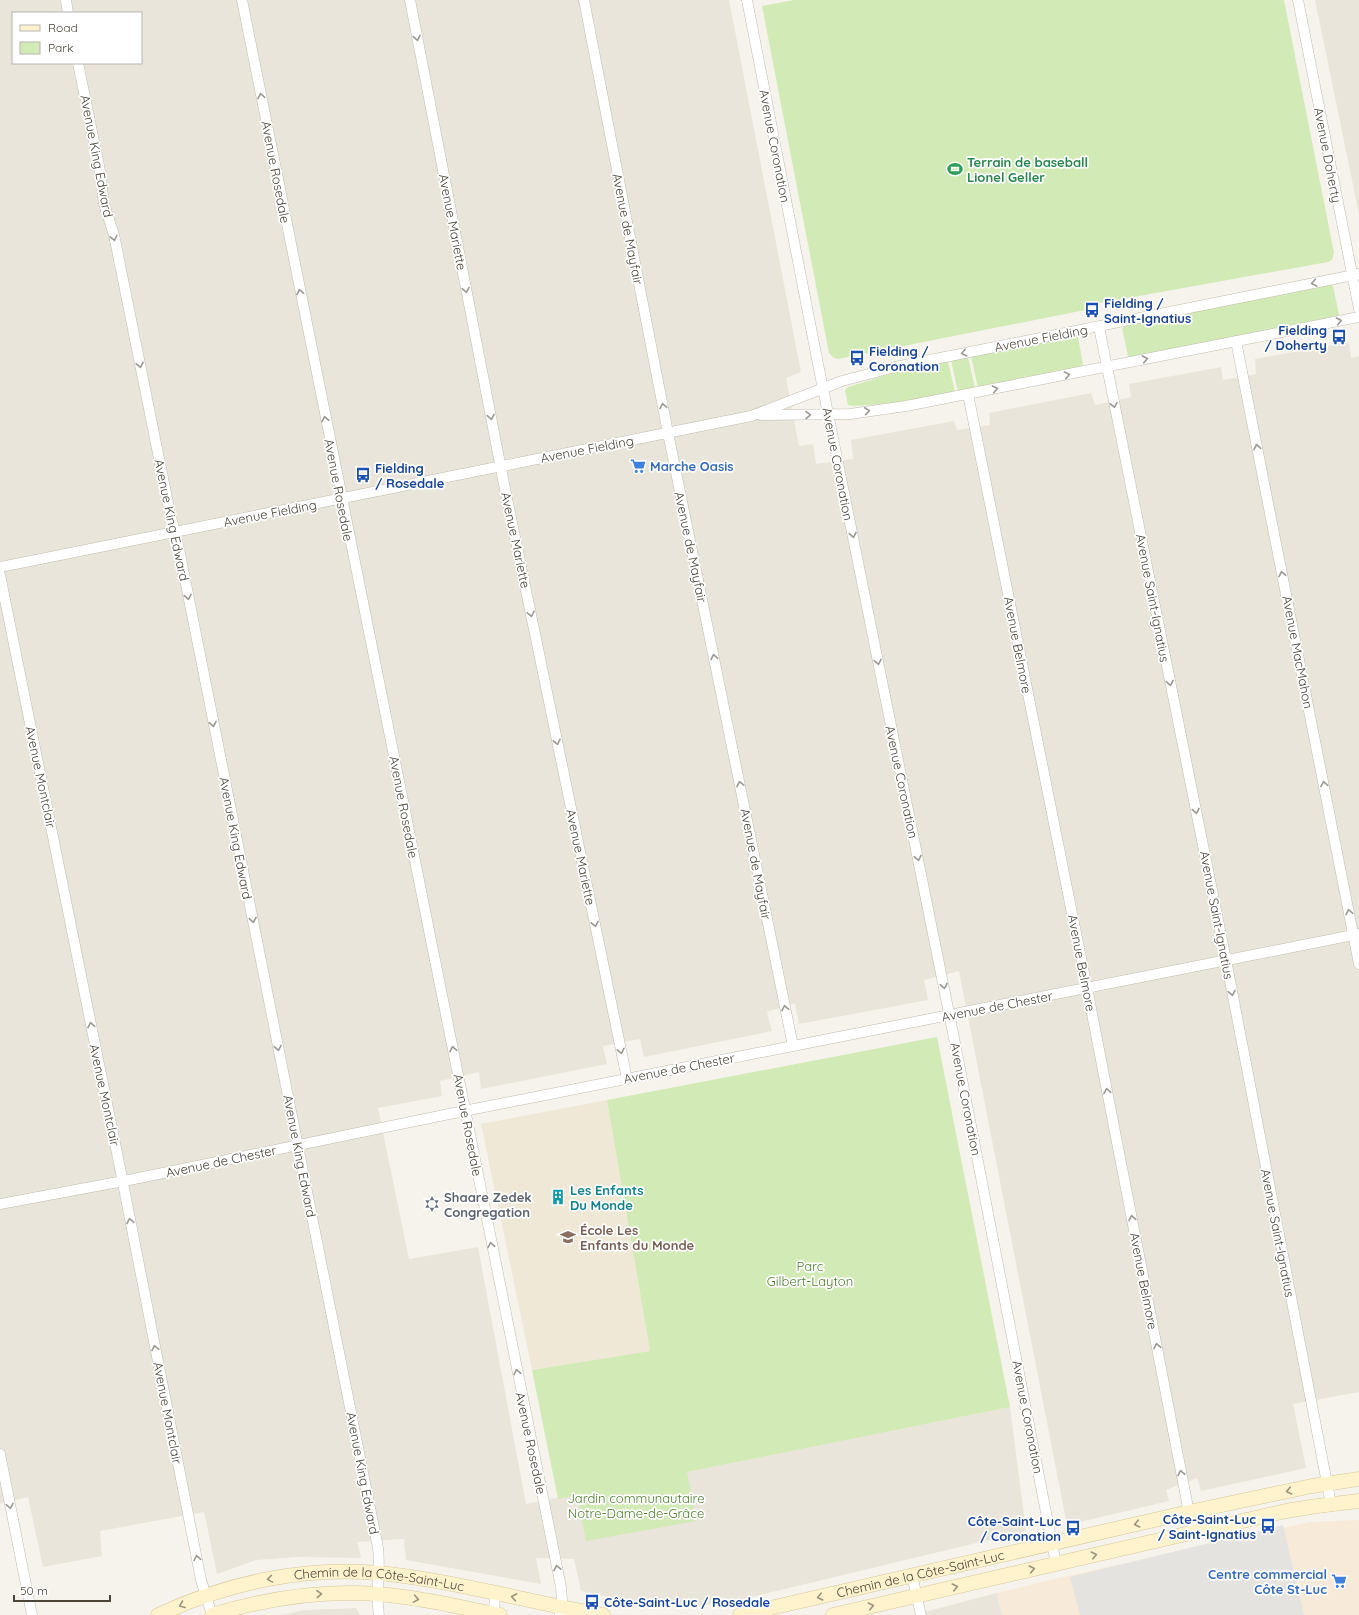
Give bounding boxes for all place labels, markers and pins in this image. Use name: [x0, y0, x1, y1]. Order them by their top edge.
place label: Terrain de baseball Lionel Geller: [967, 154, 1088, 185]
sports icon: Terrain de baseball Lionel Geller: [946, 160, 964, 178]
place label: Fielding / Saint-Ignatius: [1104, 295, 1191, 326]
bus stop icon: Fielding / Saint-Ignatius: [1083, 301, 1101, 319]
place label: Fielding / Doherty: [1265, 322, 1327, 353]
bus stop icon: Fielding / Doherty: [1330, 328, 1348, 346]
place label: Fielding / Coronation: [869, 343, 939, 374]
bus stop icon: Fielding / Coronation: [848, 349, 866, 367]
supermarket icon: Marche Oasis: [629, 457, 647, 475]
place label: Marche Oasis: [650, 458, 734, 474]
place label: Fielding / Rosedale: [375, 460, 445, 491]
bus stop icon: Fielding / Rosedale: [354, 466, 372, 484]
place label: Les Enfants Du Monde: [570, 1182, 644, 1213]
building icon: Les Enfants Du Monde: [549, 1188, 567, 1206]
place label: Shaare Zedek Congregation: [444, 1189, 532, 1220]
synagogue icon: Shaare Zedek Congregation: [423, 1195, 441, 1213]
place label: École Les Enfants du Monde: [580, 1222, 695, 1253]
school or university icon: École Les Enfants du Monde: [559, 1228, 577, 1246]
place label: Côte-Saint-Luc / Saint-Ignatius: [1158, 1511, 1256, 1542]
place label: Côte-Saint-Luc / Coronation: [968, 1513, 1061, 1544]
bus stop icon: Côte-Saint-Luc / Saint-Ignatius: [1259, 1517, 1277, 1535]
bus stop icon: Côte-Saint-Luc / Coronation: [1064, 1519, 1082, 1537]
place label: Centre commercial Côte St-Luc: [1208, 1566, 1327, 1597]
supermarket icon: Centre commercial Côte St-Luc: [1330, 1572, 1348, 1590]
bus stop icon: Côte-Saint-Luc / Rosedale: [583, 1593, 601, 1611]
place label: Côte-Saint-Luc / Rosedale: [604, 1594, 771, 1610]

